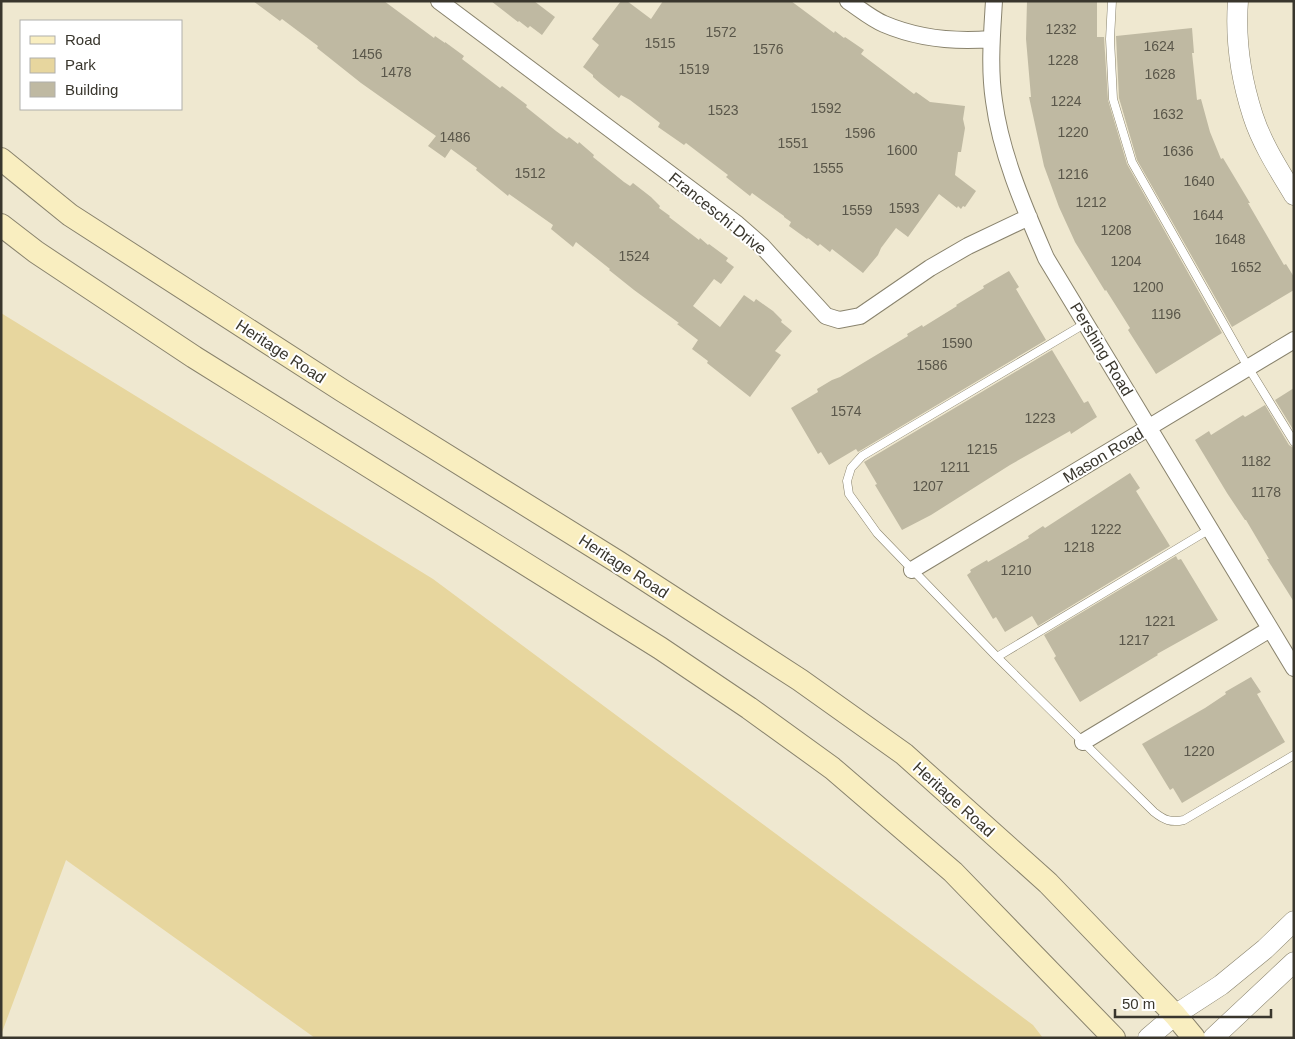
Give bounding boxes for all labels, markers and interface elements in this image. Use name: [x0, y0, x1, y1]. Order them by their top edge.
legend: [20, 20, 182, 110]
house number: 1232: [1045, 21, 1077, 37]
house number: 1572: [705, 24, 737, 40]
text: Road: [65, 31, 101, 48]
house number: 1515: [644, 35, 676, 51]
house number: 1624: [1143, 38, 1175, 54]
house number: 1576: [752, 41, 784, 57]
house number: 1456: [351, 46, 383, 62]
house number: 1228: [1047, 52, 1079, 68]
text: Park: [65, 56, 96, 73]
house number: 1519: [678, 61, 710, 77]
house number: 1478: [380, 64, 412, 80]
house number: 1628: [1144, 66, 1176, 82]
text: Building: [65, 81, 118, 98]
house number: 1224: [1050, 93, 1082, 109]
house number: 1592: [810, 100, 842, 116]
house number: 1523: [707, 102, 739, 118]
house number: 1632: [1152, 106, 1184, 122]
house number: 1220: [1057, 124, 1089, 140]
house number: 1596: [844, 125, 876, 141]
house number: 1486: [439, 129, 471, 145]
house number: 1551: [777, 135, 809, 151]
house number: 1600: [886, 142, 918, 158]
house number: 1636: [1162, 143, 1194, 159]
house number: 1555: [812, 160, 844, 176]
house number: 1512: [514, 165, 546, 181]
house number: 1216: [1057, 166, 1089, 182]
street label: Franceschi Drive: [666, 169, 770, 258]
house number: 1640: [1183, 173, 1215, 189]
house number: 1212: [1075, 194, 1107, 210]
house number: 1593: [888, 200, 920, 216]
house number: 1559: [841, 202, 873, 218]
house number: 1644: [1192, 207, 1224, 223]
house number: 1208: [1100, 222, 1132, 238]
house number: 1648: [1214, 231, 1246, 247]
house number: 1524: [618, 248, 650, 264]
house number: 1204: [1110, 253, 1142, 269]
house number: 1652: [1230, 259, 1262, 275]
house number: 1200: [1132, 279, 1164, 295]
street label: Pershing Road: [1067, 300, 1136, 399]
house number: 1196: [1151, 306, 1181, 322]
street label: Heritage Road: [233, 316, 329, 387]
house number: 1590: [941, 335, 973, 351]
house number: 1586: [916, 357, 948, 373]
house number: 1574: [830, 403, 862, 419]
house number: 1223: [1024, 410, 1056, 426]
street label: Mason Road: [1060, 425, 1147, 486]
house number: 1215: [966, 441, 998, 457]
house number: 1182: [1241, 453, 1271, 469]
house number: 1211: [940, 459, 970, 475]
house number: 1207: [912, 478, 944, 494]
house number: 1178: [1251, 484, 1281, 500]
house number: 1222: [1090, 521, 1122, 537]
street label: Heritage Road: [576, 531, 672, 602]
house number: 1218: [1063, 539, 1095, 555]
house number: 1210: [1000, 562, 1032, 578]
house number: 1221: [1144, 613, 1176, 629]
house number: 1217: [1118, 632, 1150, 648]
house number: 1220: [1183, 743, 1215, 759]
street label: Heritage Road: [910, 759, 998, 840]
scale bar: [1115, 986, 1271, 1018]
text: 50 m: [1122, 995, 1155, 1012]

